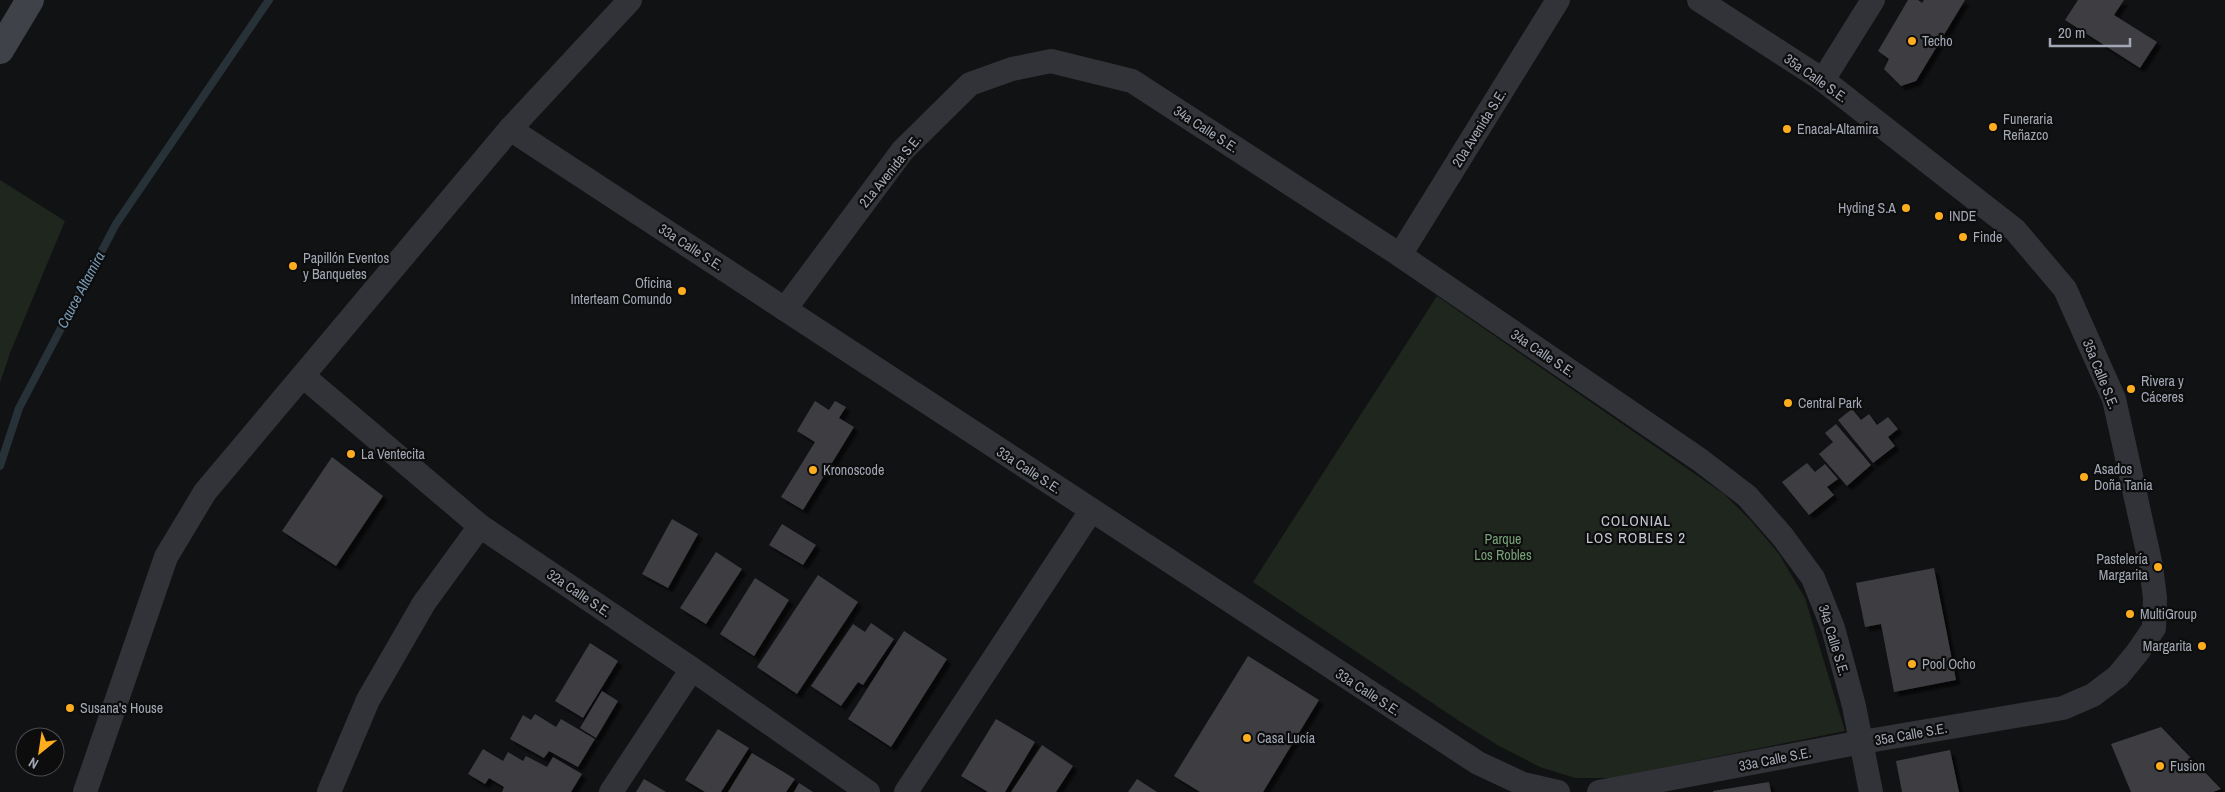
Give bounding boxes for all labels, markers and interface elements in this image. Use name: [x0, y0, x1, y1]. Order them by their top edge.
scale bar: [2050, 15, 2130, 47]
text: 20 m: [2058, 22, 2085, 43]
place label: Techo: [1922, 32, 1953, 50]
marker: Techo: [1906, 35, 1918, 47]
street label: 35a Calle S.E.: [1781, 50, 1851, 106]
street label: 20a Avenida S.E.: [1448, 86, 1510, 170]
street label: 34a Calle S.E.: [1170, 101, 1242, 157]
place label: Funeraria Reñazco: [2003, 110, 2053, 144]
place label: Enacal-Altamira: [1797, 120, 1879, 138]
marker: Funeraria Reñazco: [1987, 121, 1999, 133]
marker: Enacal-Altamira: [1781, 123, 1793, 135]
street label: 21a Avenida S.E.: [855, 131, 925, 211]
place label: Hyding S.A: [1838, 199, 1896, 217]
marker: Hyding S.A: [1900, 202, 1912, 214]
place label: INDE: [1949, 207, 1976, 225]
marker: INDE: [1933, 210, 1945, 222]
street label: 33a Calle S.E.: [655, 219, 727, 275]
place label: Finde: [1973, 228, 2002, 246]
marker: Finde: [1957, 231, 1969, 243]
water label: Cauce Altamira: [52, 248, 110, 332]
place label: Papillón Eventos y Banquetes: [303, 249, 389, 283]
marker: Papillón Eventos y Banquetes: [287, 260, 299, 272]
place label: Oficina Interteam Comundo: [571, 274, 673, 308]
marker: Oficina Interteam Comundo: [676, 285, 688, 297]
street label: 34a Calle S.E.: [1508, 325, 1578, 381]
street label: 35a Calle S.E.: [2079, 337, 2123, 411]
place label: Rivera y Cáceres: [2141, 372, 2184, 406]
marker: Rivera y Cáceres: [2125, 383, 2137, 395]
place label: Central Park: [1798, 394, 1862, 412]
marker: Central Park: [1782, 397, 1794, 409]
street label: 33a Calle S.E.: [993, 442, 1065, 498]
place label: La Ventecita: [361, 445, 425, 463]
marker: La Ventecita: [345, 448, 357, 460]
place label: Asados Doña Tania: [2093, 460, 2153, 494]
place label: Kronoscode: [823, 461, 884, 479]
marker: Kronoscode: [807, 464, 819, 476]
marker: Asados Doña Tania: [2078, 471, 2090, 483]
district label: COLONIAL LOS ROBLES 2: [1586, 510, 1686, 548]
park label: Parque Los Robles: [1474, 530, 1532, 564]
place label: Pastelería Margarita: [2096, 550, 2149, 584]
marker: Pastelería Margarita: [2152, 561, 2164, 573]
street label: 32a Calle S.E.: [544, 565, 614, 621]
street label: 34a Calle S.E.: [1815, 602, 1853, 678]
place label: MultiGroup: [2140, 605, 2197, 623]
marker: MultiGroup: [2124, 608, 2136, 620]
place label: Margarita: [2143, 637, 2193, 655]
marker: Margarita: [2196, 640, 2208, 652]
place label: Pool Ocho: [1922, 655, 1976, 673]
marker: Pool Ocho: [1906, 658, 1918, 670]
street label: 33a Calle S.E.: [1332, 664, 1404, 720]
place label: Susana's House: [80, 699, 163, 717]
marker: Susana's House: [64, 702, 76, 714]
street label: 35a Calle S.E.: [1873, 719, 1949, 749]
north arrow: [15, 727, 65, 777]
place label: Casa Lucía: [1257, 729, 1316, 747]
marker: Casa Lucía: [1241, 732, 1253, 744]
street label: 33a Calle S.E.: [1737, 743, 1813, 775]
text: N: [25, 753, 42, 773]
place label: Fusion: [2170, 757, 2205, 775]
marker: Fusion: [2154, 760, 2166, 772]

